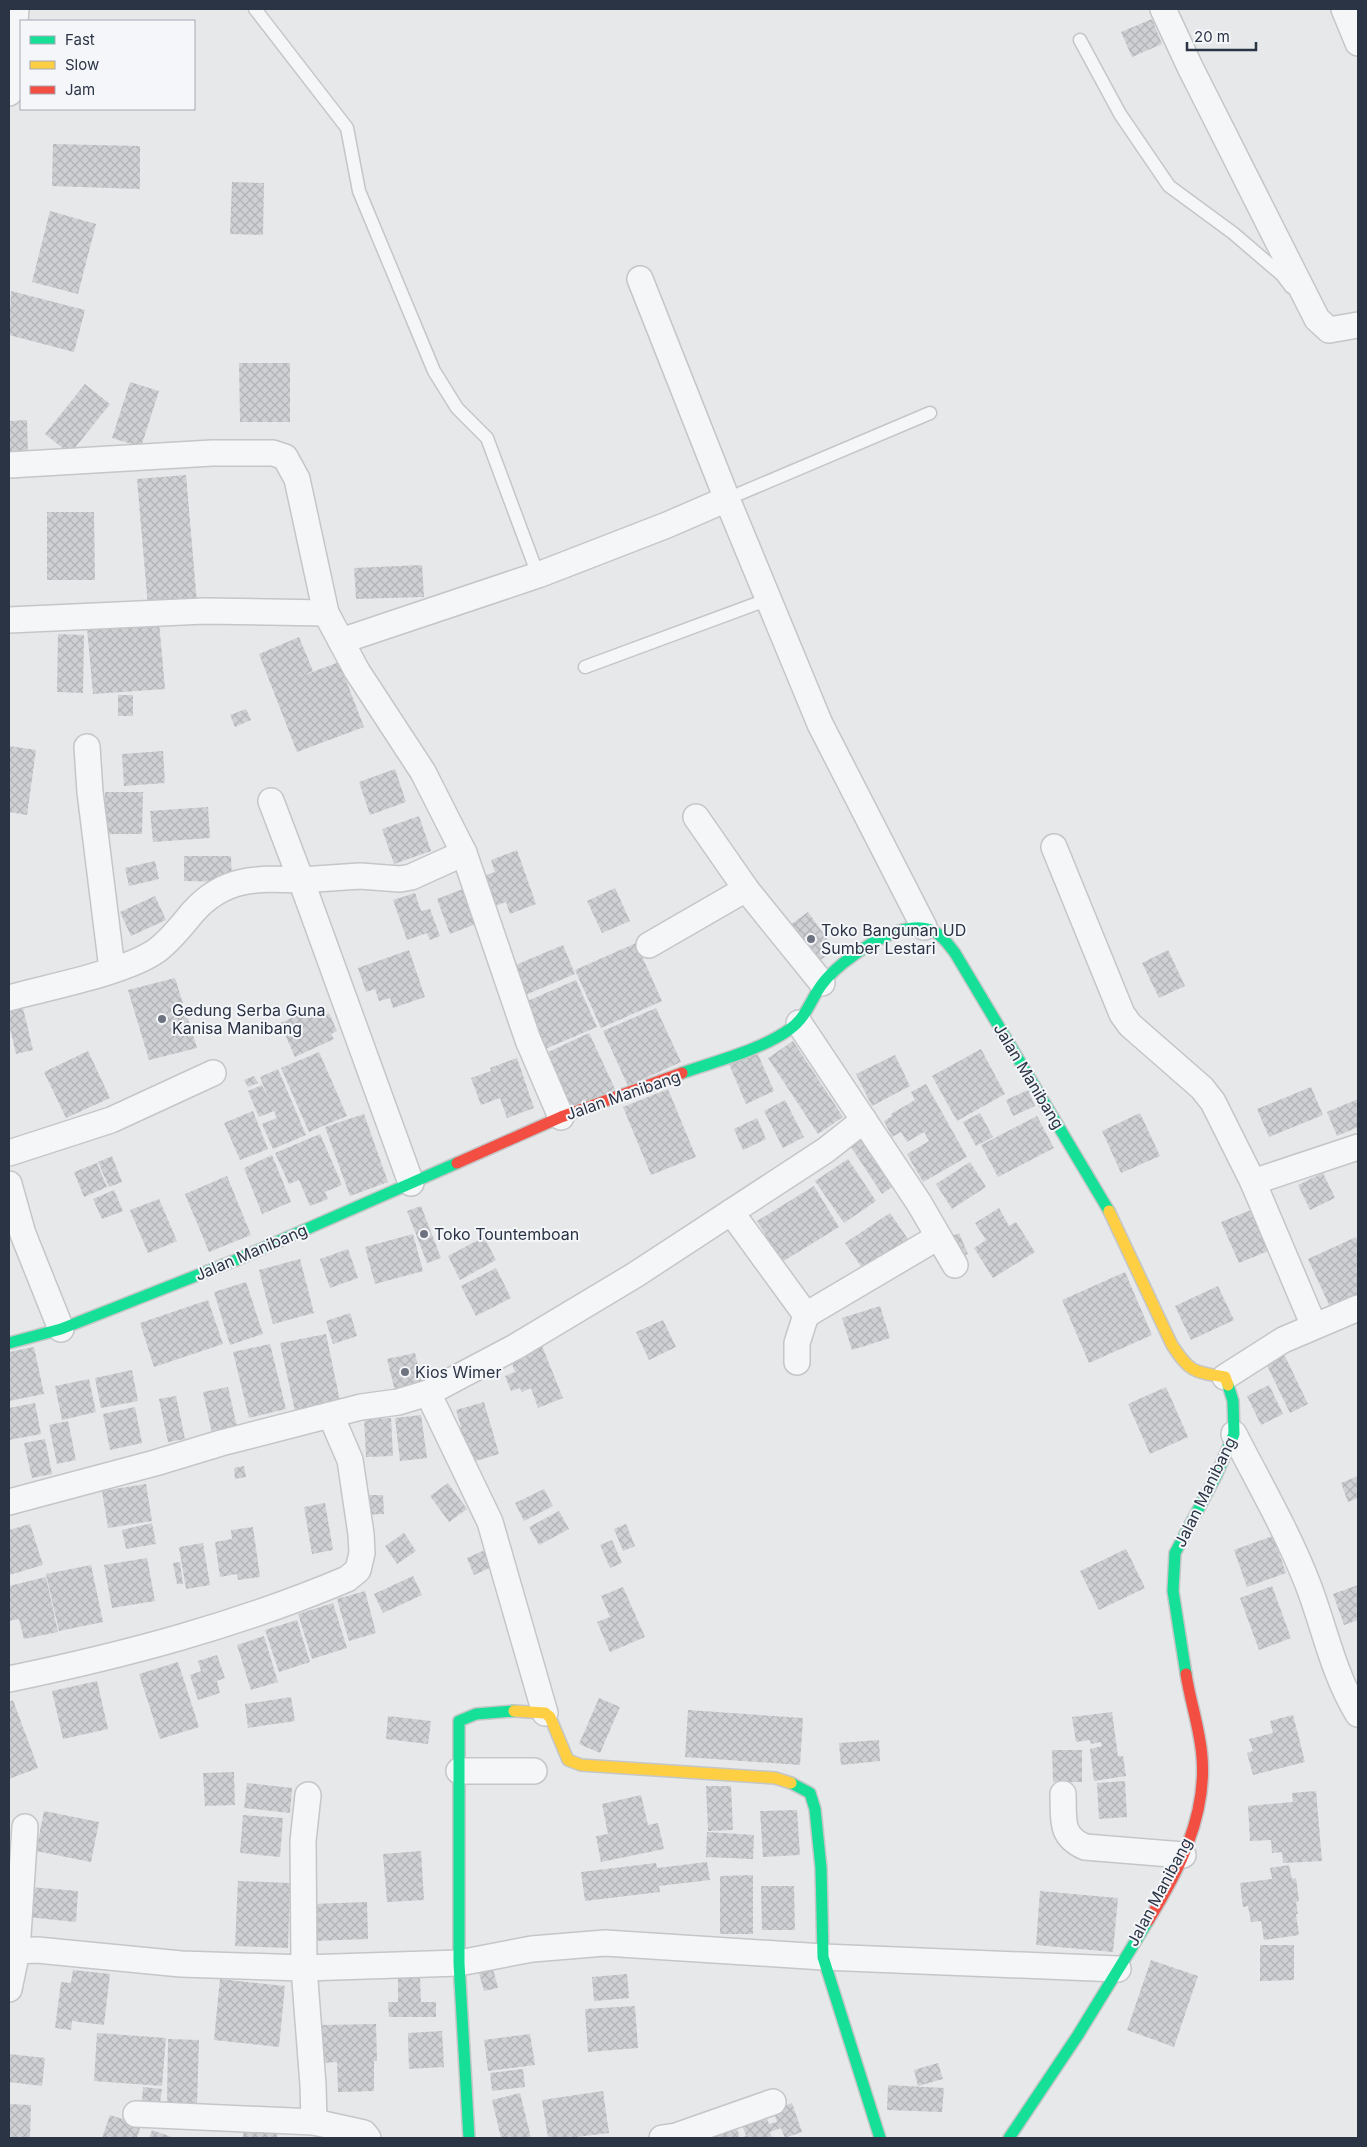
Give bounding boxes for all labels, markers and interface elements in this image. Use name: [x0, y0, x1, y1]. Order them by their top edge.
legend: [20, 20, 195, 110]
scale bar: [1187, 20, 1256, 52]
text: 20 m: [1194, 27, 1230, 46]
text: Fast: [65, 30, 95, 49]
text: Slow: [65, 55, 99, 74]
text: Jam: [65, 80, 95, 99]
place label: Toko Bangunan UD Sumber Lestari: [821, 920, 966, 958]
marker: Toko Bangunan UD Sumber Lestari: [805, 933, 817, 945]
place label: Gedung Serba Guna Kanisa Manibang: [172, 1000, 325, 1038]
marker: Gedung Serba Guna Kanisa Manibang: [156, 1013, 168, 1025]
street label: Jalan Manibang: [990, 1019, 1068, 1133]
street label: Jalan Manibang: [563, 1066, 683, 1124]
street label: Jalan Manibang: [192, 1219, 310, 1285]
place label: Toko Tountemboan: [434, 1224, 579, 1244]
marker: Toko Tountemboan: [418, 1228, 430, 1240]
place label: Kios Wimer: [415, 1362, 501, 1382]
marker: Kios Wimer: [399, 1366, 411, 1378]
street label: Jalan Manibang: [1170, 1434, 1240, 1550]
street label: Jalan Manibang: [1122, 1834, 1196, 1950]

